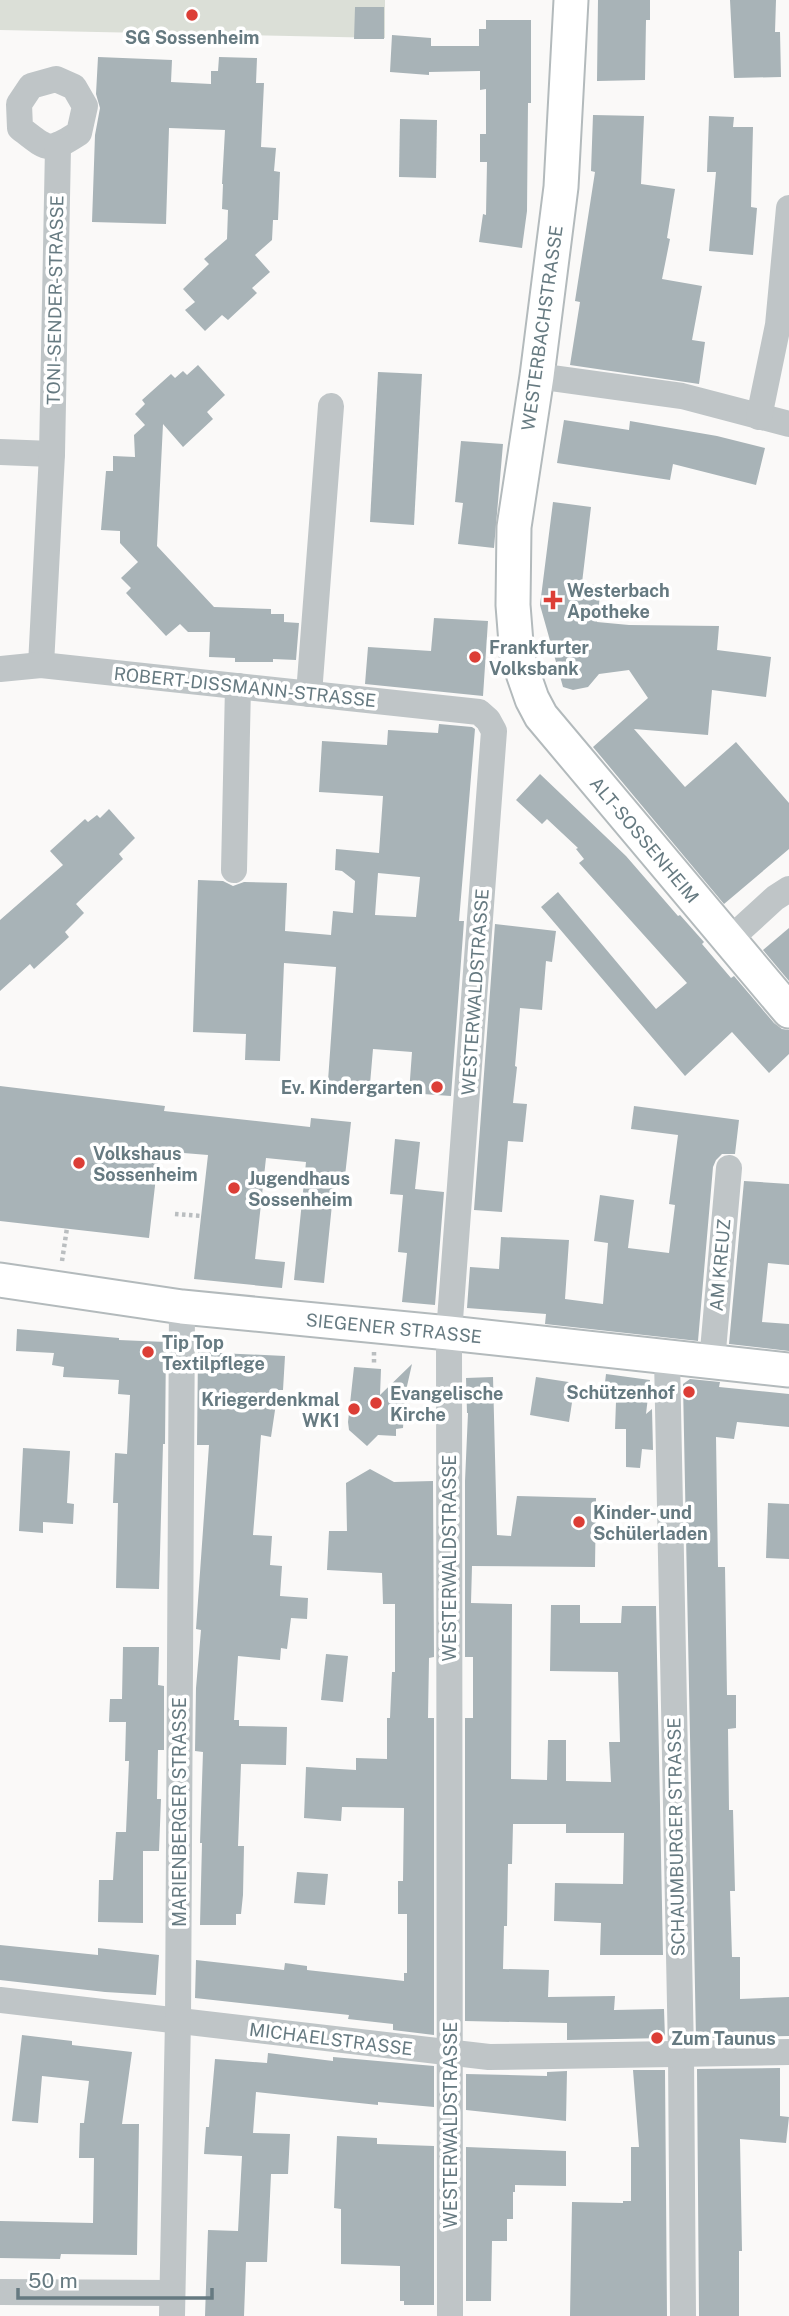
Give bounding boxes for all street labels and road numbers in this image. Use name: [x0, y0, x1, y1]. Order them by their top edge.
street label: TONI-SENDER-STRASSE: [43, 195, 67, 405]
street label: WESTERBACHSTRASSE: [517, 224, 567, 432]
street label: ROBERT-DISSMANN-STRASSE: [113, 663, 377, 711]
street label: ALT-SOSSENHEIM: [586, 773, 704, 907]
street label: WESTERWALDSTRASSE: [457, 888, 493, 1096]
street label: AM KREUZ: [705, 1218, 735, 1312]
street label: SIEGENER STRASSE: [305, 1309, 483, 1347]
street label: WESTERWALDSTRASSE: [439, 1455, 460, 1662]
street label: MARIENBERGER STRASSE: [169, 1697, 190, 1927]
street label: SCHAUMBURGER STRASSE: [663, 1717, 689, 1957]
street label: MICHAELSTRASSE: [248, 2019, 414, 2059]
street label: WESTERWALDSTRASSE: [440, 2022, 461, 2229]

